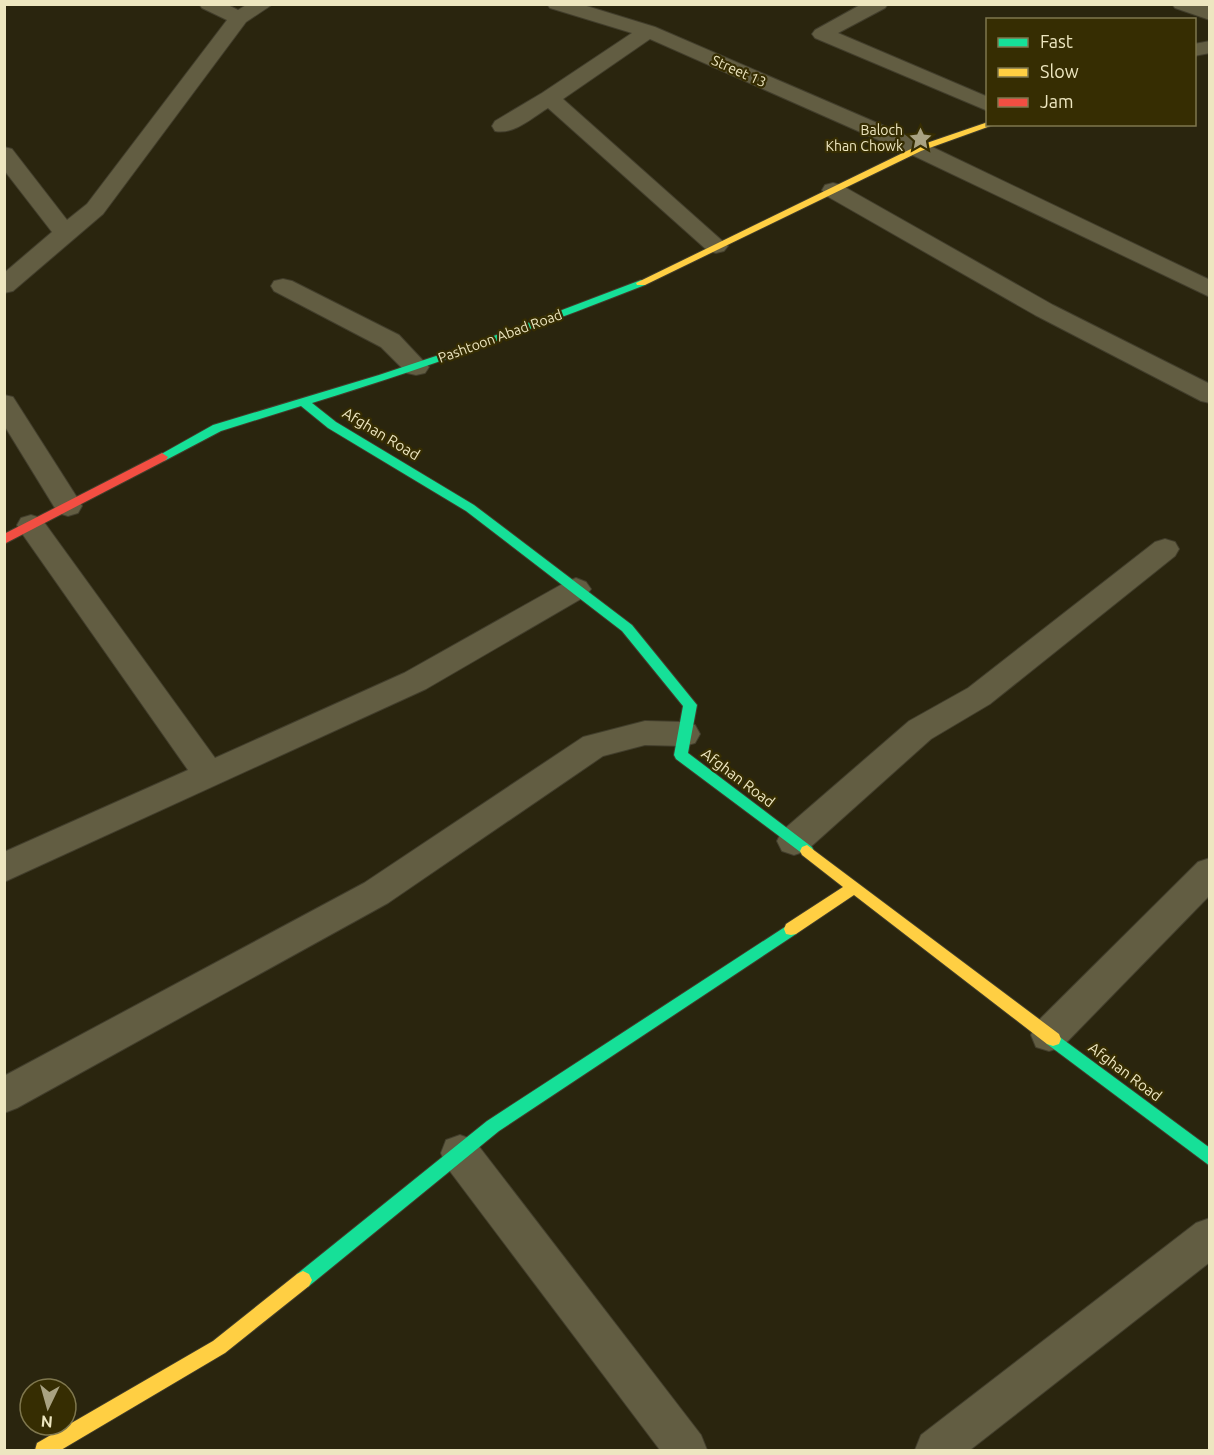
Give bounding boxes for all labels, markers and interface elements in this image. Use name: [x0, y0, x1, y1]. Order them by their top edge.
legend: [986, 18, 1196, 126]
text: Fast: [1040, 31, 1073, 51]
street label: Street 13: [709, 52, 769, 90]
text: Slow: [1040, 61, 1079, 81]
text: Jam: [1040, 91, 1074, 111]
place label: Baloch Khan Chowk: [825, 122, 903, 154]
place icon: Baloch Khan Chowk: [908, 125, 934, 151]
street label: Pashtoon Abad Road: [436, 306, 564, 366]
street label: Afghan Road: [340, 404, 423, 463]
street label: Afghan Road: [698, 745, 778, 811]
street label: Afghan Road: [1085, 1039, 1165, 1105]
north arrow: [18, 1377, 78, 1437]
text: N: [40, 1412, 53, 1431]

